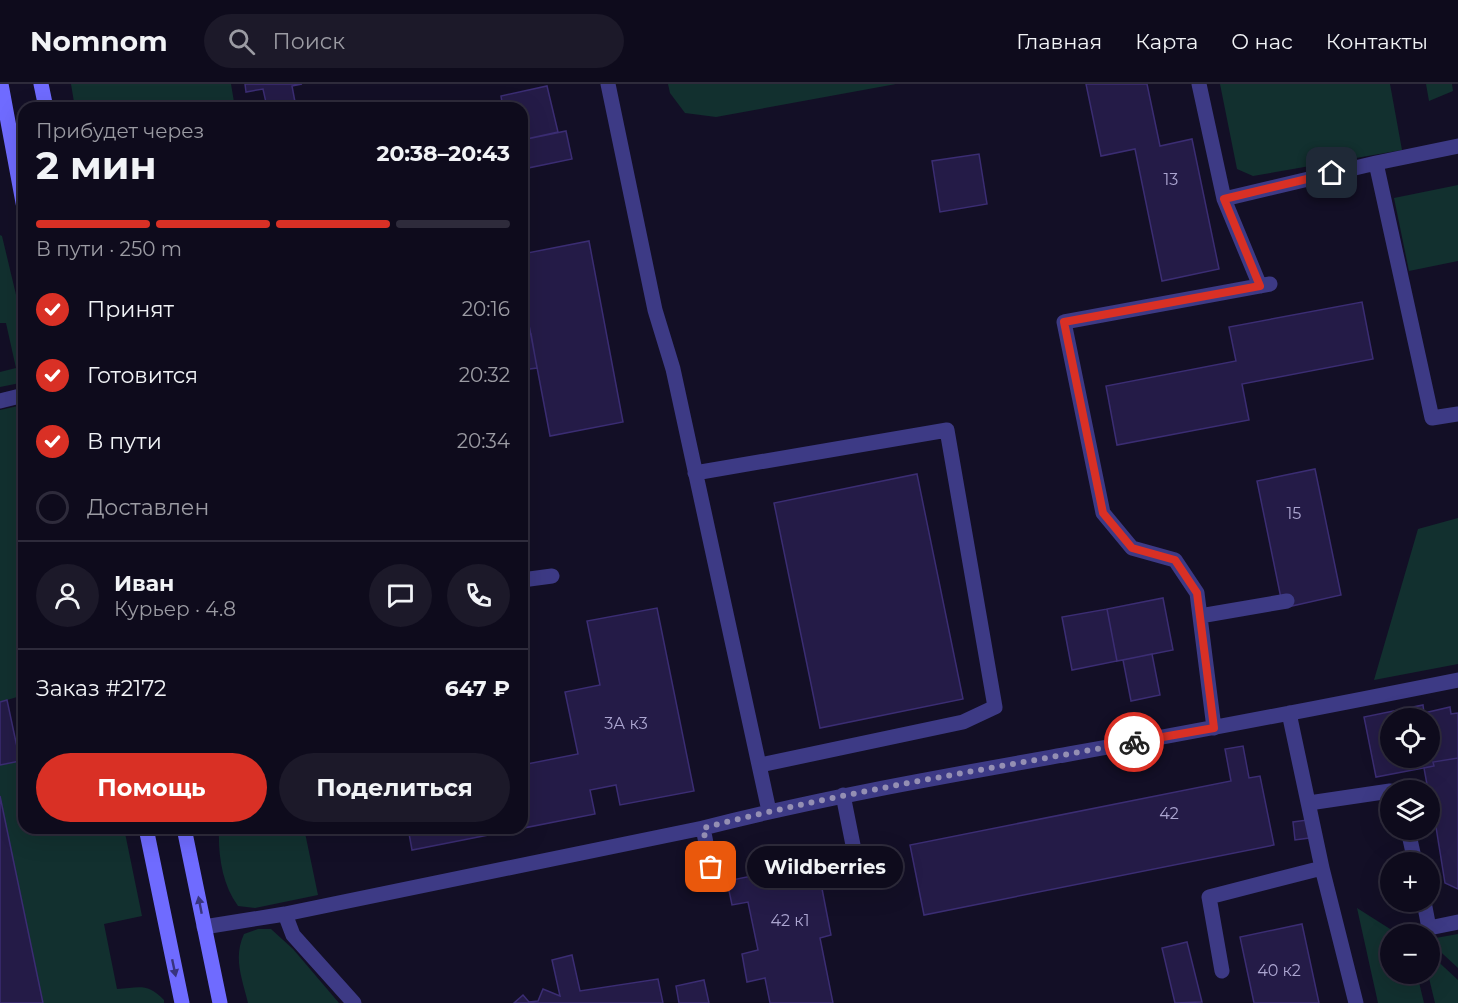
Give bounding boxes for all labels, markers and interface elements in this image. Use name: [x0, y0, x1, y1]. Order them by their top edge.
search box: [204, 14, 624, 68]
text: Nomnom: [30, 24, 168, 58]
icon: search: [225, 25, 258, 58]
text: Поиск: [273, 28, 345, 55]
text: Главная: [1016, 29, 1102, 54]
text: Карта: [1135, 29, 1198, 54]
text: О нас: [1231, 29, 1293, 54]
text: Контакты: [1326, 29, 1428, 54]
text: Прибудет через: [36, 119, 204, 143]
text: 20:38–20:43: [376, 140, 510, 167]
text: 2 мин: [36, 141, 157, 189]
pin: [1306, 147, 1357, 198]
icon: home: [1315, 156, 1348, 189]
house number: 13: [1164, 170, 1178, 189]
text: В пути · 250 m: [36, 237, 182, 261]
icon: check: [36, 293, 69, 326]
text: Принят: [87, 296, 174, 323]
text: 20:16: [462, 297, 510, 321]
icon: check: [36, 359, 69, 392]
text: Готовится: [87, 362, 198, 389]
text: 20:32: [459, 363, 510, 387]
icon: check: [36, 425, 69, 458]
text: В пути: [87, 428, 162, 455]
text: 20:34: [457, 429, 510, 453]
text: Доставлен: [87, 494, 209, 521]
house number: 15: [1287, 504, 1301, 523]
button: person: [36, 564, 99, 627]
button: chat: [369, 564, 432, 627]
button: phone: [447, 564, 510, 627]
text: Иван: [114, 570, 174, 597]
text: Курьер · 4.8: [114, 597, 236, 621]
text: Заказ #2172: [36, 675, 167, 702]
text: 647 ₽: [445, 675, 510, 702]
map controls: [1380, 708, 1440, 984]
button: locate: [1380, 708, 1440, 768]
courier: [1104, 712, 1164, 772]
house number: 3А к3: [604, 714, 648, 733]
icon: bike: [1118, 726, 1151, 759]
button: Помощь: [36, 753, 267, 822]
button: Поделиться: [279, 753, 510, 822]
button: layers: [1380, 780, 1440, 840]
house number: 42: [1159, 804, 1179, 823]
pin: [685, 841, 736, 892]
callout: Wildberries: [747, 846, 903, 888]
icon: bag: [694, 850, 727, 883]
button: +: [1380, 852, 1440, 912]
text: Wildberries: [764, 855, 886, 879]
one-way arrow: [195, 895, 204, 914]
house number: 42 к1: [771, 911, 809, 930]
button: −: [1380, 924, 1440, 984]
one-way arrow: [170, 958, 179, 977]
house number: 40 к2: [1257, 961, 1301, 980]

